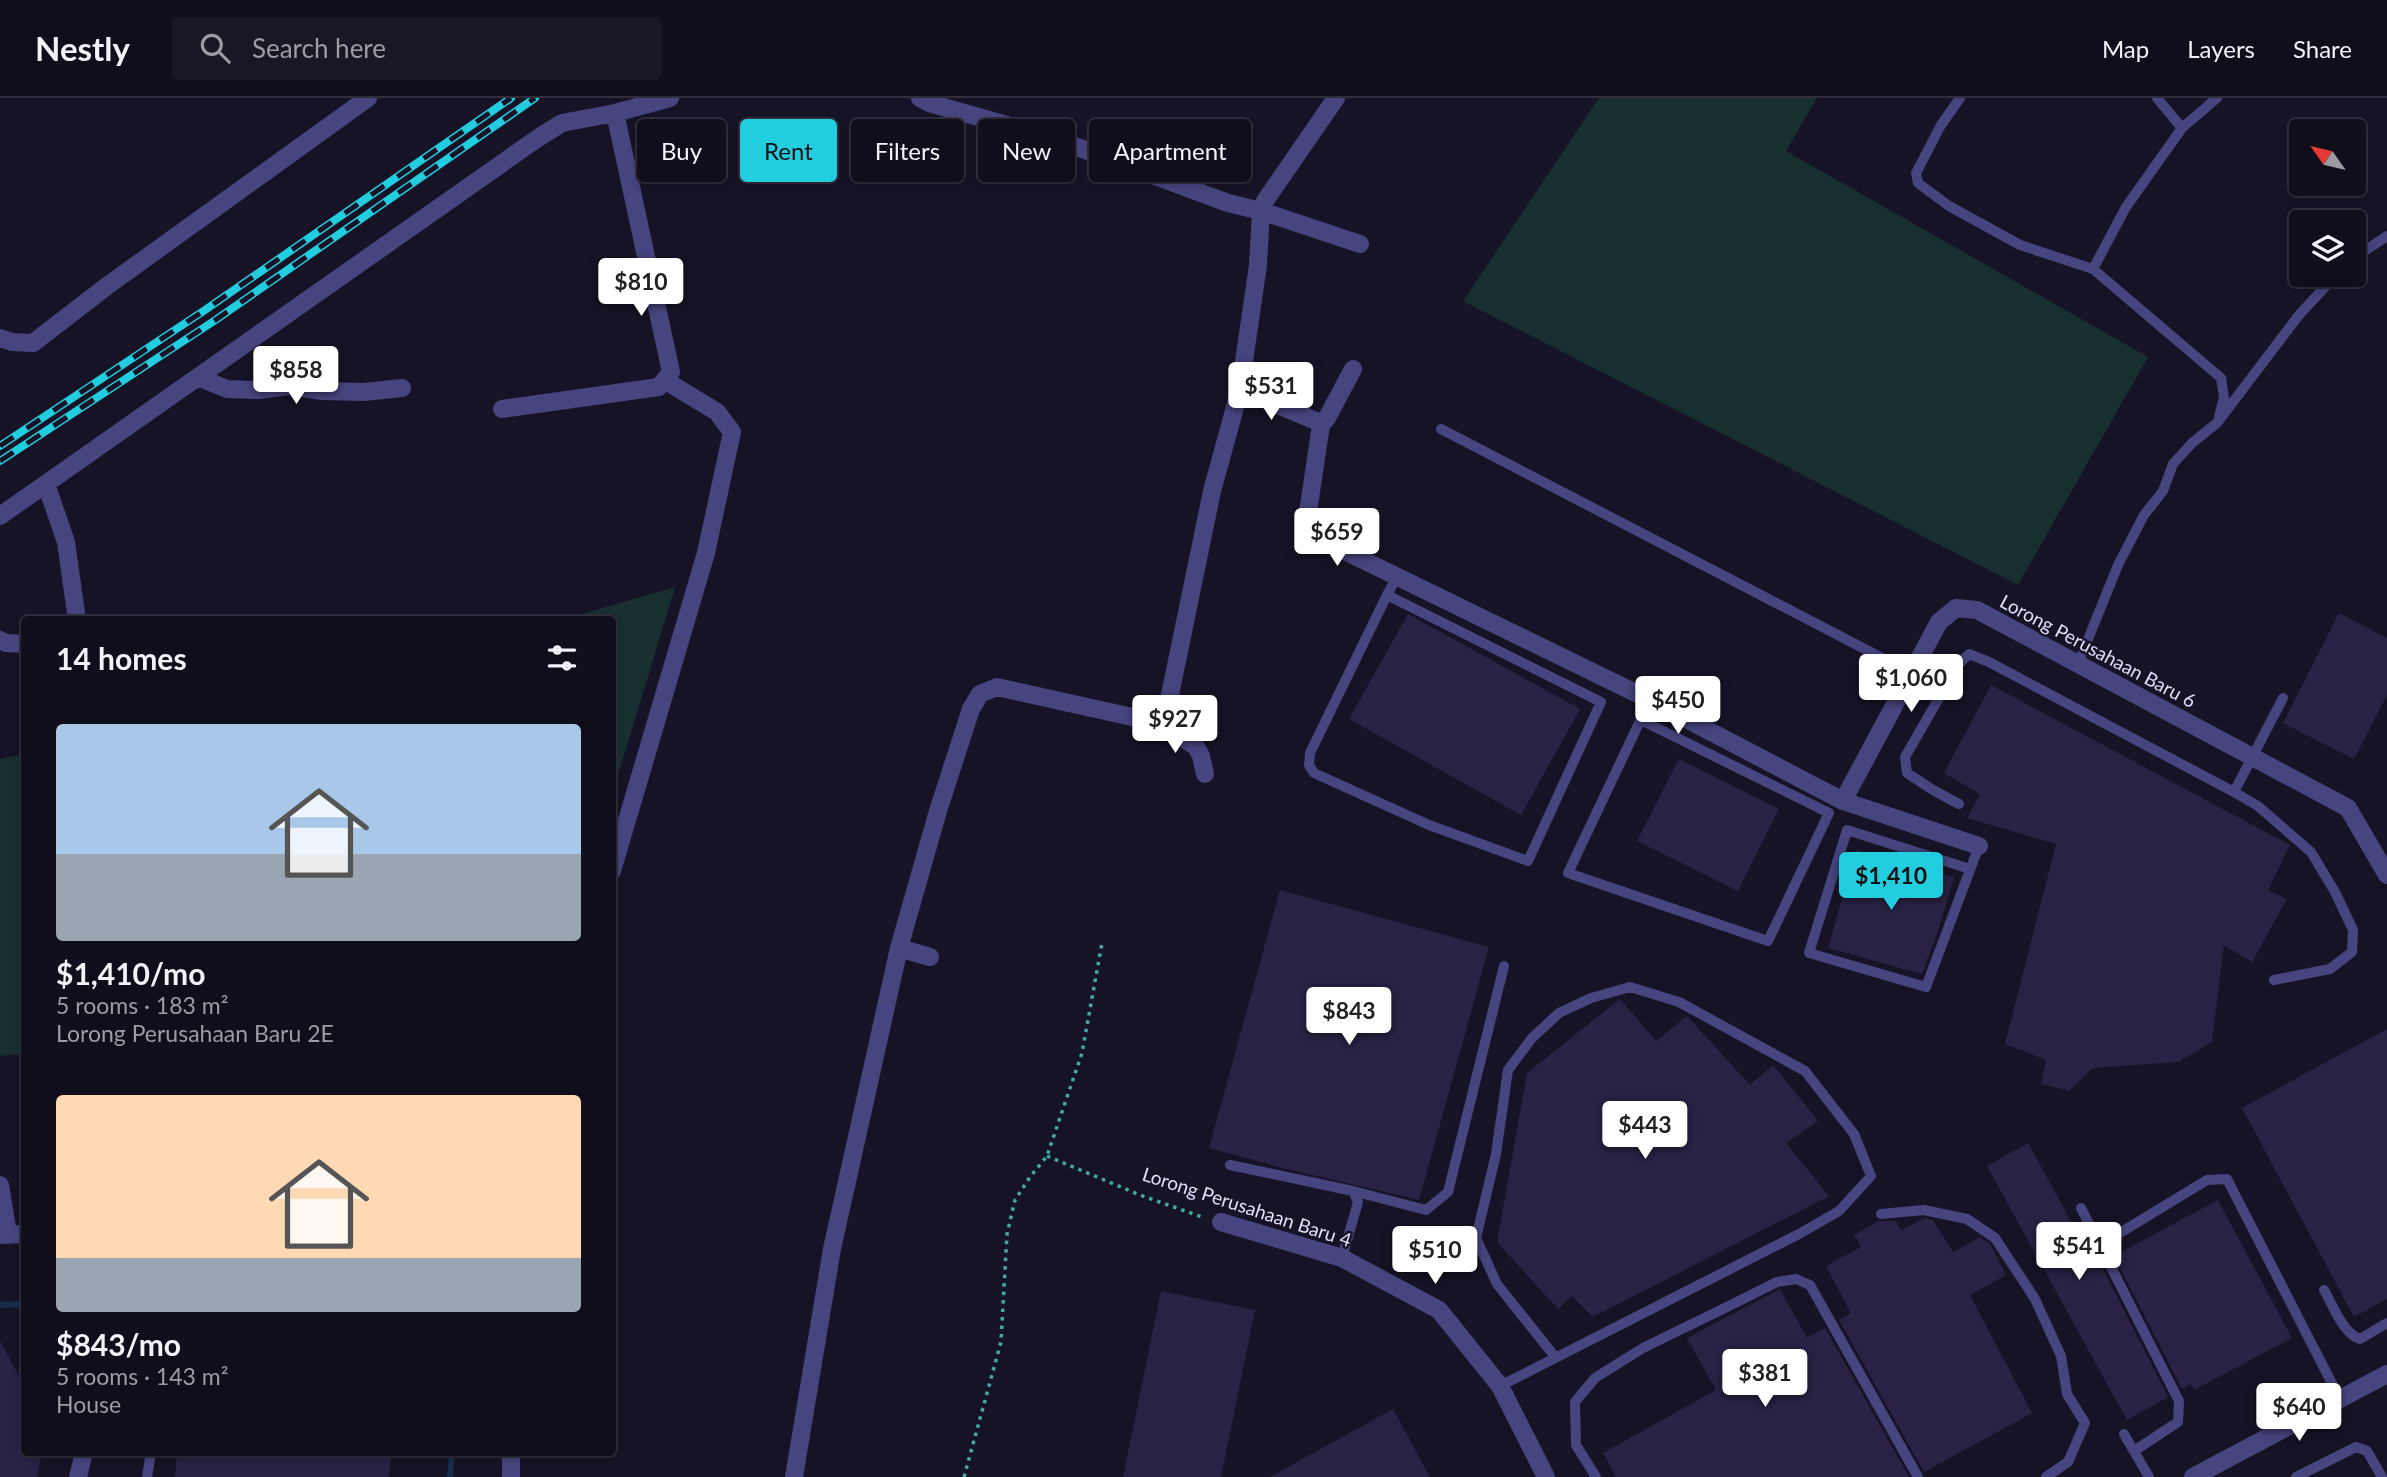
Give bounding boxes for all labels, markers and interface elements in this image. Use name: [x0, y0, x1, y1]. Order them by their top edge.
search box: [172, 17, 662, 80]
text: Nestly: [35, 28, 130, 68]
icon: search: [196, 29, 234, 67]
text: Search here: [252, 32, 386, 64]
text: Map: [2102, 34, 2149, 63]
text: Layers: [2187, 34, 2255, 63]
text: Share: [2293, 34, 2352, 63]
chip: Buy: [637, 119, 726, 182]
chip: Rent: [740, 119, 837, 182]
chip: Filters: [851, 119, 964, 182]
chip: New: [978, 119, 1075, 182]
chip: Apartment: [1089, 119, 1251, 182]
north arrow: [2289, 119, 2366, 196]
map controls: [2289, 119, 2366, 287]
button: layers: [2289, 210, 2366, 287]
pin: $810: [600, 258, 682, 318]
text: $810: [614, 267, 668, 295]
pin: $858: [255, 346, 337, 406]
text: $858: [269, 355, 323, 383]
pin: $531: [1230, 362, 1312, 422]
text: $531: [1244, 371, 1298, 399]
pin: $659: [1296, 508, 1378, 568]
text: $659: [1310, 517, 1364, 545]
street label: Lorong Perusahaan Baru 6: [1996, 589, 2200, 712]
icon: filters: [543, 639, 581, 677]
text: 14 homes: [56, 640, 187, 676]
pin: $1,060: [1854, 654, 1968, 714]
text: $1,060: [1875, 663, 1947, 691]
pin: $450: [1637, 676, 1719, 736]
text: $450: [1651, 685, 1705, 713]
pin: $927: [1134, 696, 1216, 755]
text: $927: [1148, 704, 1202, 732]
icon: home: [256, 770, 382, 896]
pin: $1,410: [1834, 852, 1948, 912]
text: $1,410: [1855, 861, 1927, 889]
text: $1,410/mo: [56, 955, 205, 991]
pin: $843: [1308, 988, 1390, 1047]
text: 5 rooms · 183 m²: [56, 991, 228, 1019]
text: $843: [1322, 996, 1376, 1024]
text: Lorong Perusahaan Baru 2E: [56, 1019, 334, 1047]
pin: $443: [1604, 1102, 1686, 1161]
text: $443: [1618, 1110, 1672, 1138]
icon: home: [256, 1141, 382, 1267]
street label: Lorong Perusahaan Baru 4: [1140, 1162, 1355, 1251]
pin: $541: [2038, 1222, 2120, 1282]
pin: $510: [1394, 1226, 1476, 1286]
text: $541: [2052, 1231, 2106, 1259]
text: $510: [1408, 1235, 1462, 1263]
text: $843/mo: [56, 1326, 181, 1362]
pin: $381: [1724, 1350, 1806, 1409]
text: $381: [1738, 1358, 1792, 1386]
text: 5 rooms · 143 m²: [56, 1362, 228, 1390]
pin: $640: [2258, 1384, 2340, 1443]
text: House: [56, 1390, 121, 1418]
text: $640: [2272, 1392, 2326, 1420]

